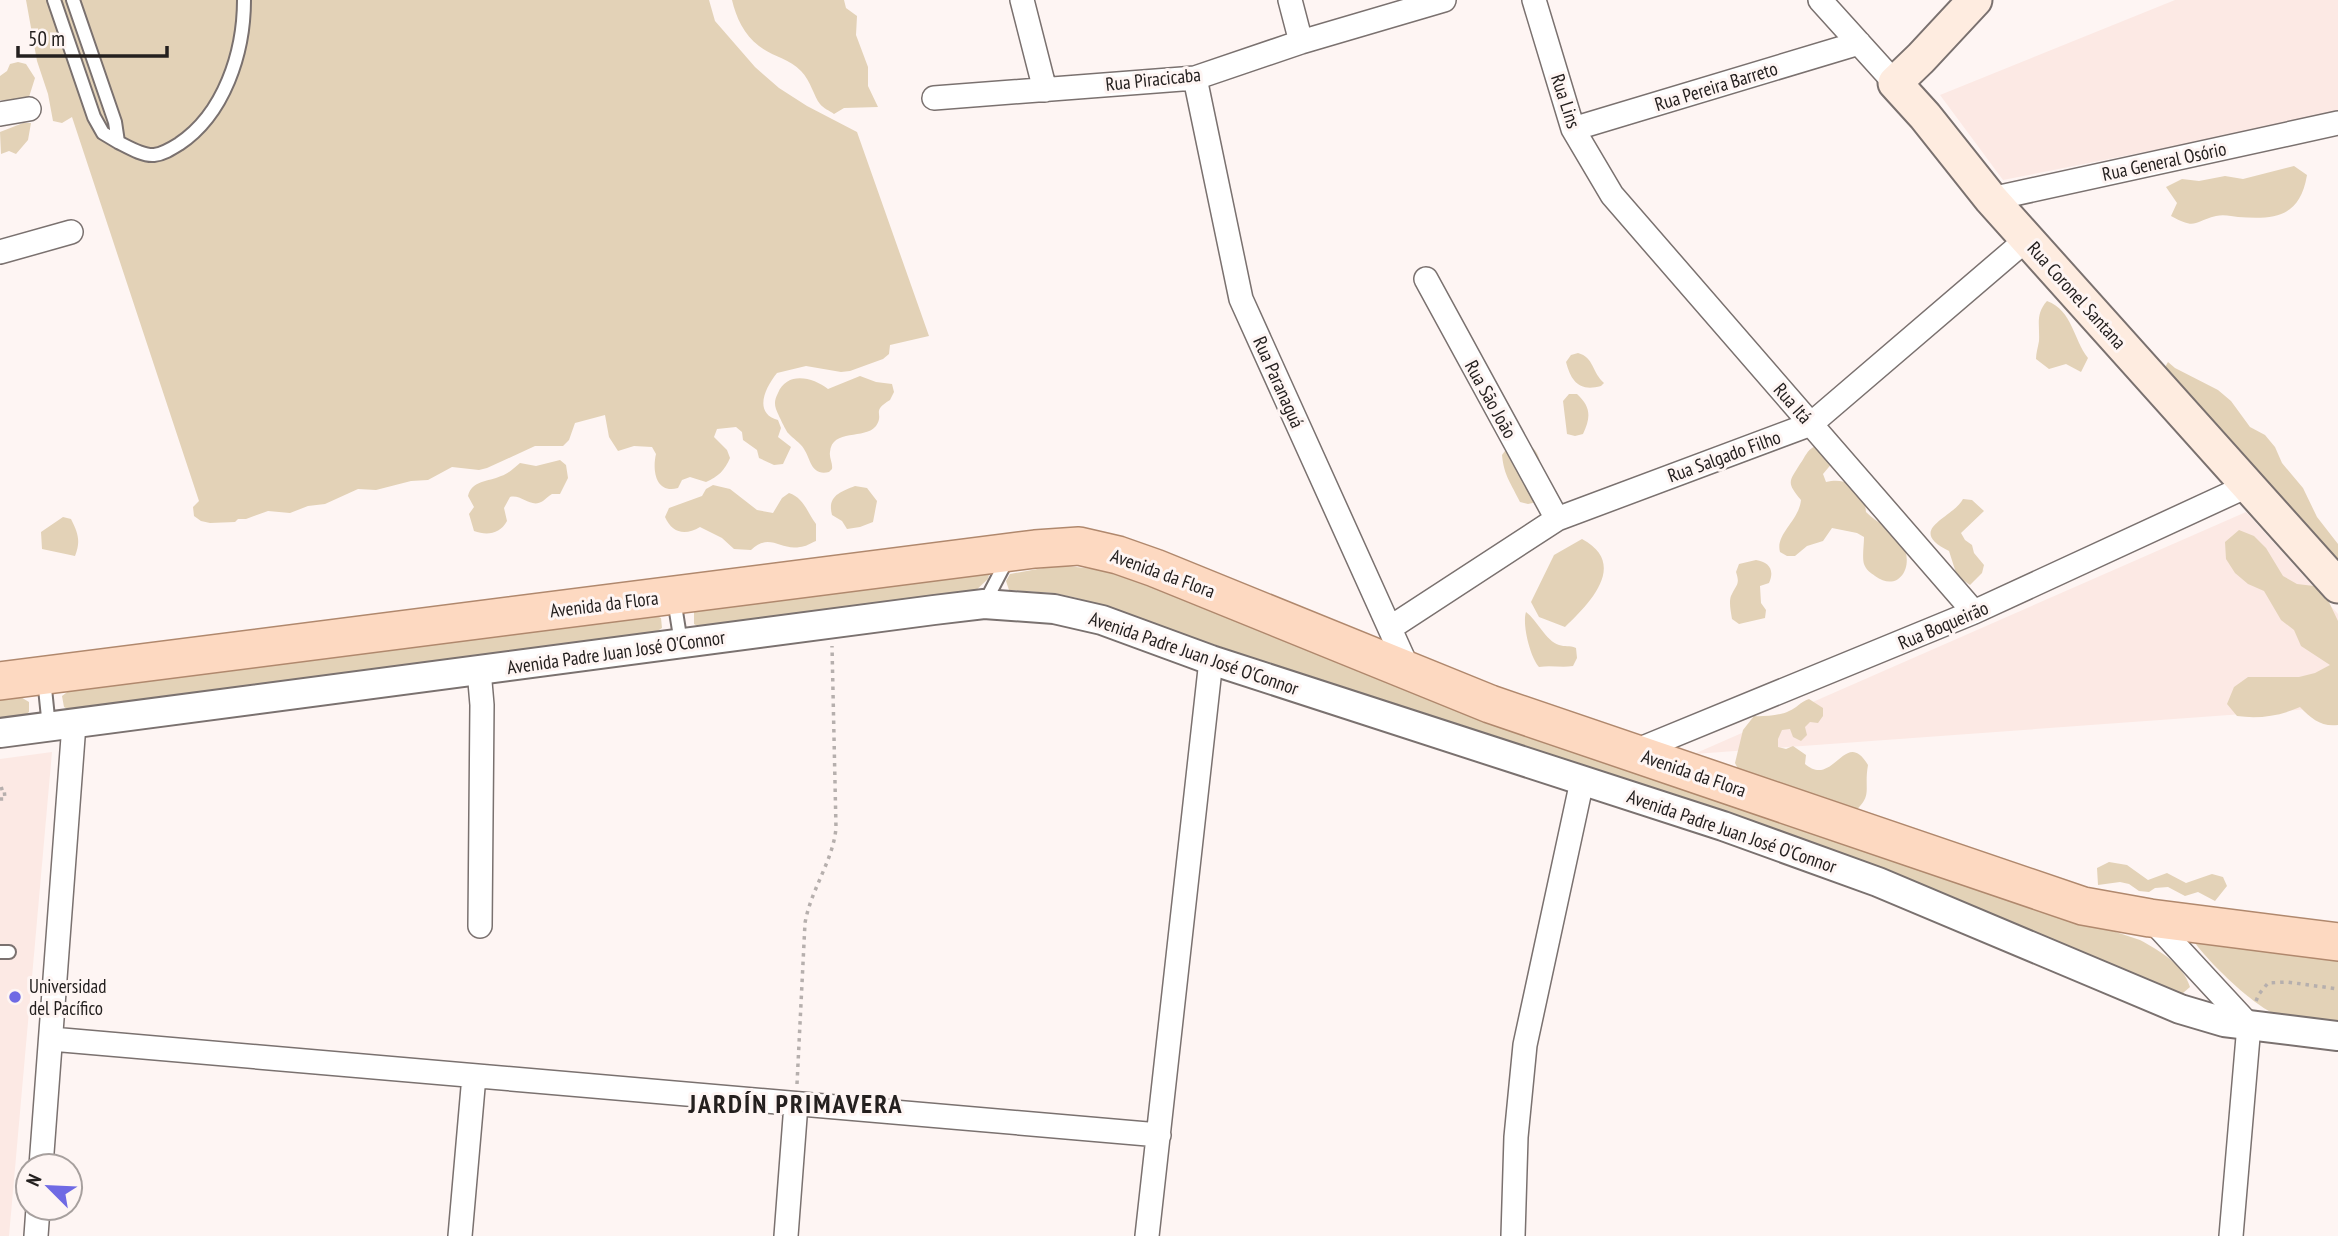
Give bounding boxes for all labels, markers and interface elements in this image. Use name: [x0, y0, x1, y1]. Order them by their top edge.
scale bar: [18, 14, 166, 58]
text: 50 m: [28, 25, 65, 52]
street label: Rua Pereira Barreto: [1652, 56, 1780, 116]
street label: Rua Piracicaba: [1104, 62, 1202, 96]
street label: Rua Lins: [1546, 71, 1586, 131]
street label: Rua General Osório: [2100, 136, 2228, 186]
street label: Rua Coronel Santana: [2022, 236, 2132, 354]
street label: Rua Paranaguá: [1248, 333, 1310, 431]
street label: Rua São João: [1460, 356, 1522, 442]
street label: Rua Itá: [1769, 378, 1817, 428]
street label: Rua Salgado Filho: [1664, 424, 1784, 488]
street label: Avenida da Flora: [1108, 543, 1218, 603]
street label: Avenida da Flora: [548, 585, 660, 623]
street label: Rua Boqueirão: [1894, 595, 1992, 655]
street label: Avenida Padre Juan José O'Connor: [1086, 606, 1303, 700]
street label: Avenida Padre Juan José O'Connor: [505, 625, 727, 679]
street label: Avenida da Flora: [1639, 744, 1749, 802]
street label: Avenida Padre Juan José O'Connor: [1624, 784, 1841, 878]
place label: Universidad del Pacífico: [29, 974, 106, 1020]
marker: Universidad del Pacífico: [7, 989, 23, 1005]
district label: JARDÍN PRIMAVERA: [687, 1087, 904, 1120]
north arrow: [14, 1152, 84, 1222]
text: N: [20, 1171, 47, 1190]

